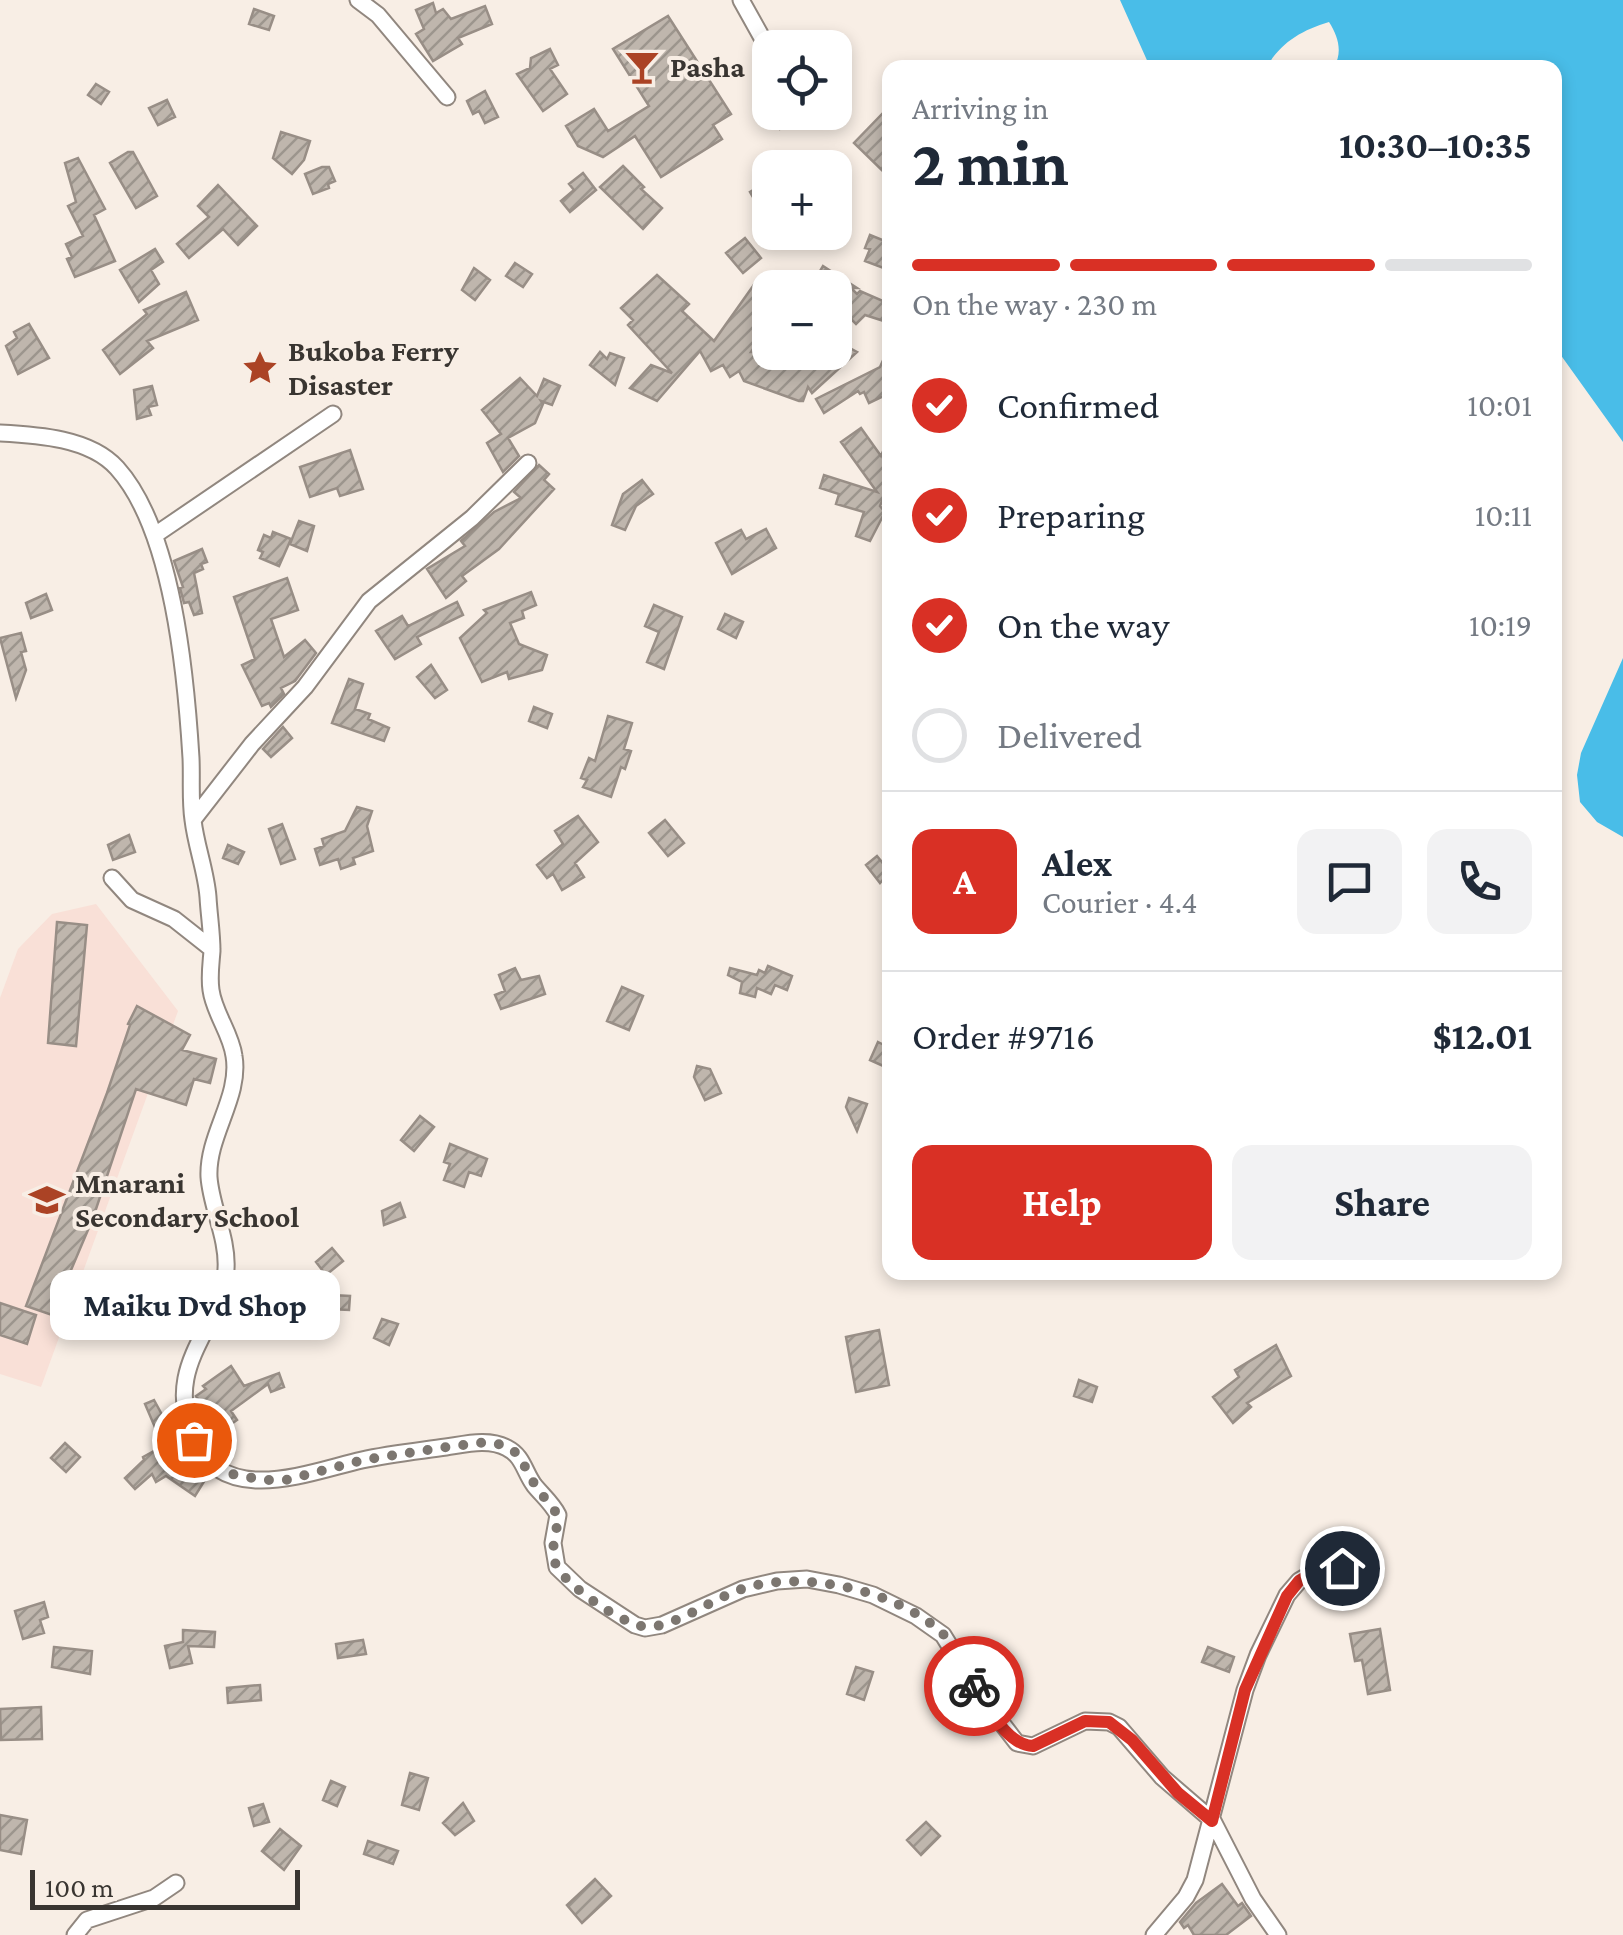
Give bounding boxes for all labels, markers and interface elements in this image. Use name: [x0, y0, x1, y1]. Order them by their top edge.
map controls: [752, 30, 852, 370]
button: locate: [752, 30, 852, 130]
bar icon: Pasha: [623, 48, 661, 86]
place label: Pasha: [670, 50, 745, 83]
text: Arriving in: [912, 90, 1049, 126]
text: 10:30–10:35: [1339, 124, 1532, 166]
text: 2 min: [912, 127, 1069, 199]
button: +: [752, 150, 852, 250]
button: −: [752, 270, 852, 370]
text: On the way · 230 m: [912, 286, 1157, 322]
place label: Bukoba Ferry Disaster: [288, 334, 459, 401]
place icon: Bukoba Ferry Disaster: [241, 349, 279, 387]
icon: check: [912, 378, 967, 433]
text: Confirmed: [997, 384, 1160, 426]
text: 10:01: [1467, 387, 1532, 423]
icon: check: [912, 488, 967, 543]
text: Preparing: [997, 494, 1145, 536]
text: 10:11: [1475, 497, 1532, 533]
icon: check: [912, 598, 967, 653]
text: On the way: [997, 604, 1169, 646]
text: 10:19: [1469, 607, 1532, 643]
text: Delivered: [997, 714, 1142, 756]
button: chat: [1297, 829, 1402, 934]
button: phone: [1427, 829, 1532, 934]
text: Alex: [1042, 842, 1112, 884]
text: A: [953, 860, 976, 902]
text: Courier · 4.4: [1042, 884, 1198, 920]
text: Order #9716: [912, 1015, 1095, 1057]
text: $12.01: [1432, 1015, 1532, 1057]
button: Help: [912, 1145, 1212, 1260]
button: Share: [1232, 1145, 1532, 1260]
place label: Mnarani Secondary School: [75, 1166, 299, 1233]
school or university icon: Mnarani Secondary School: [28, 1181, 66, 1219]
callout: Maiku Dvd Shop: [49, 1270, 339, 1340]
text: Maiku Dvd Shop: [83, 1287, 307, 1323]
pin: [152, 1398, 237, 1483]
icon: bag: [167, 1413, 222, 1468]
pin: [1300, 1526, 1385, 1611]
icon: home: [1315, 1541, 1370, 1596]
courier: [924, 1636, 1024, 1736]
icon: bike: [947, 1659, 1002, 1714]
scale bar: [30, 1865, 300, 1910]
text: 100 m: [45, 1872, 114, 1903]

